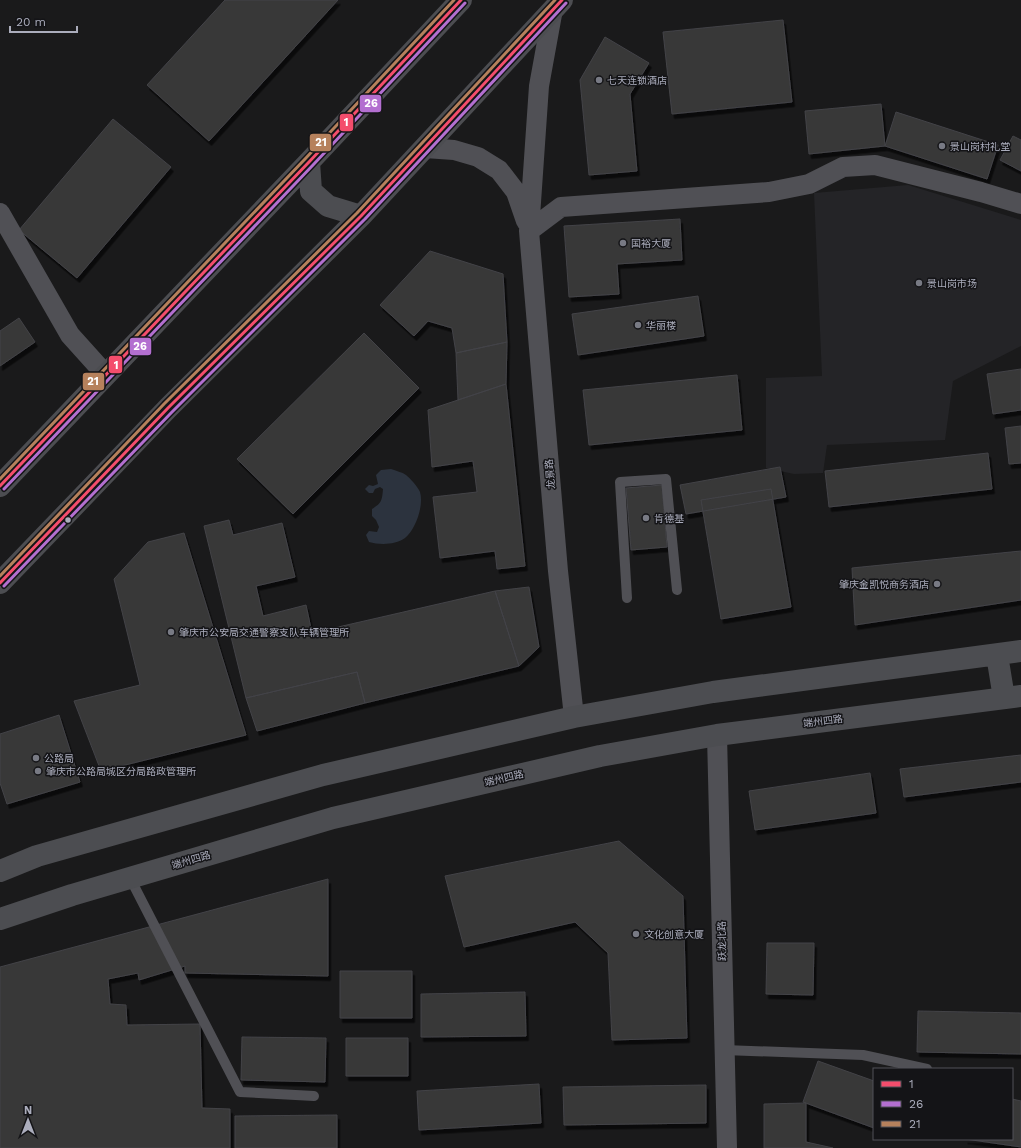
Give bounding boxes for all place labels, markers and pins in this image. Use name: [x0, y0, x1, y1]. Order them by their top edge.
marker: 七天连锁酒店: [594, 75, 604, 85]
place label: 七天连锁酒店: [607, 75, 667, 86]
marker: 景山岗村礼堂: [937, 141, 947, 151]
place label: 景山岗村礼堂: [950, 141, 1010, 152]
marker: 国裕大厦: [618, 238, 628, 248]
place label: 国裕大厦: [631, 238, 671, 249]
marker: 景山岗市场: [914, 278, 924, 288]
place label: 景山岗市场: [927, 278, 977, 289]
marker: 华丽楼: [633, 320, 643, 330]
place label: 华丽楼: [646, 320, 676, 331]
marker: 肯德基: [641, 513, 651, 523]
place label: 肯德基: [654, 513, 684, 524]
unlabelled marker: [63, 515, 73, 525]
place label: 肇庆金凯悦商务酒店: [839, 579, 929, 590]
marker: 肇庆金凯悦商务酒店: [932, 579, 942, 589]
marker: 肇庆市公安局交通警察支队车辆管理所: [166, 627, 176, 637]
place label: 肇庆市公安局交通警察支队车辆管理所: [179, 627, 349, 638]
marker: 公路局: [31, 753, 41, 763]
place label: 公路局: [44, 753, 74, 764]
marker: 肇庆市公路局城区分局路政管理所: [33, 766, 43, 776]
place label: 肇庆市公路局城区分局路政管理所: [46, 766, 196, 777]
marker: 文化创意大厦: [631, 929, 641, 939]
place label: 文化创意大厦: [644, 929, 704, 940]

